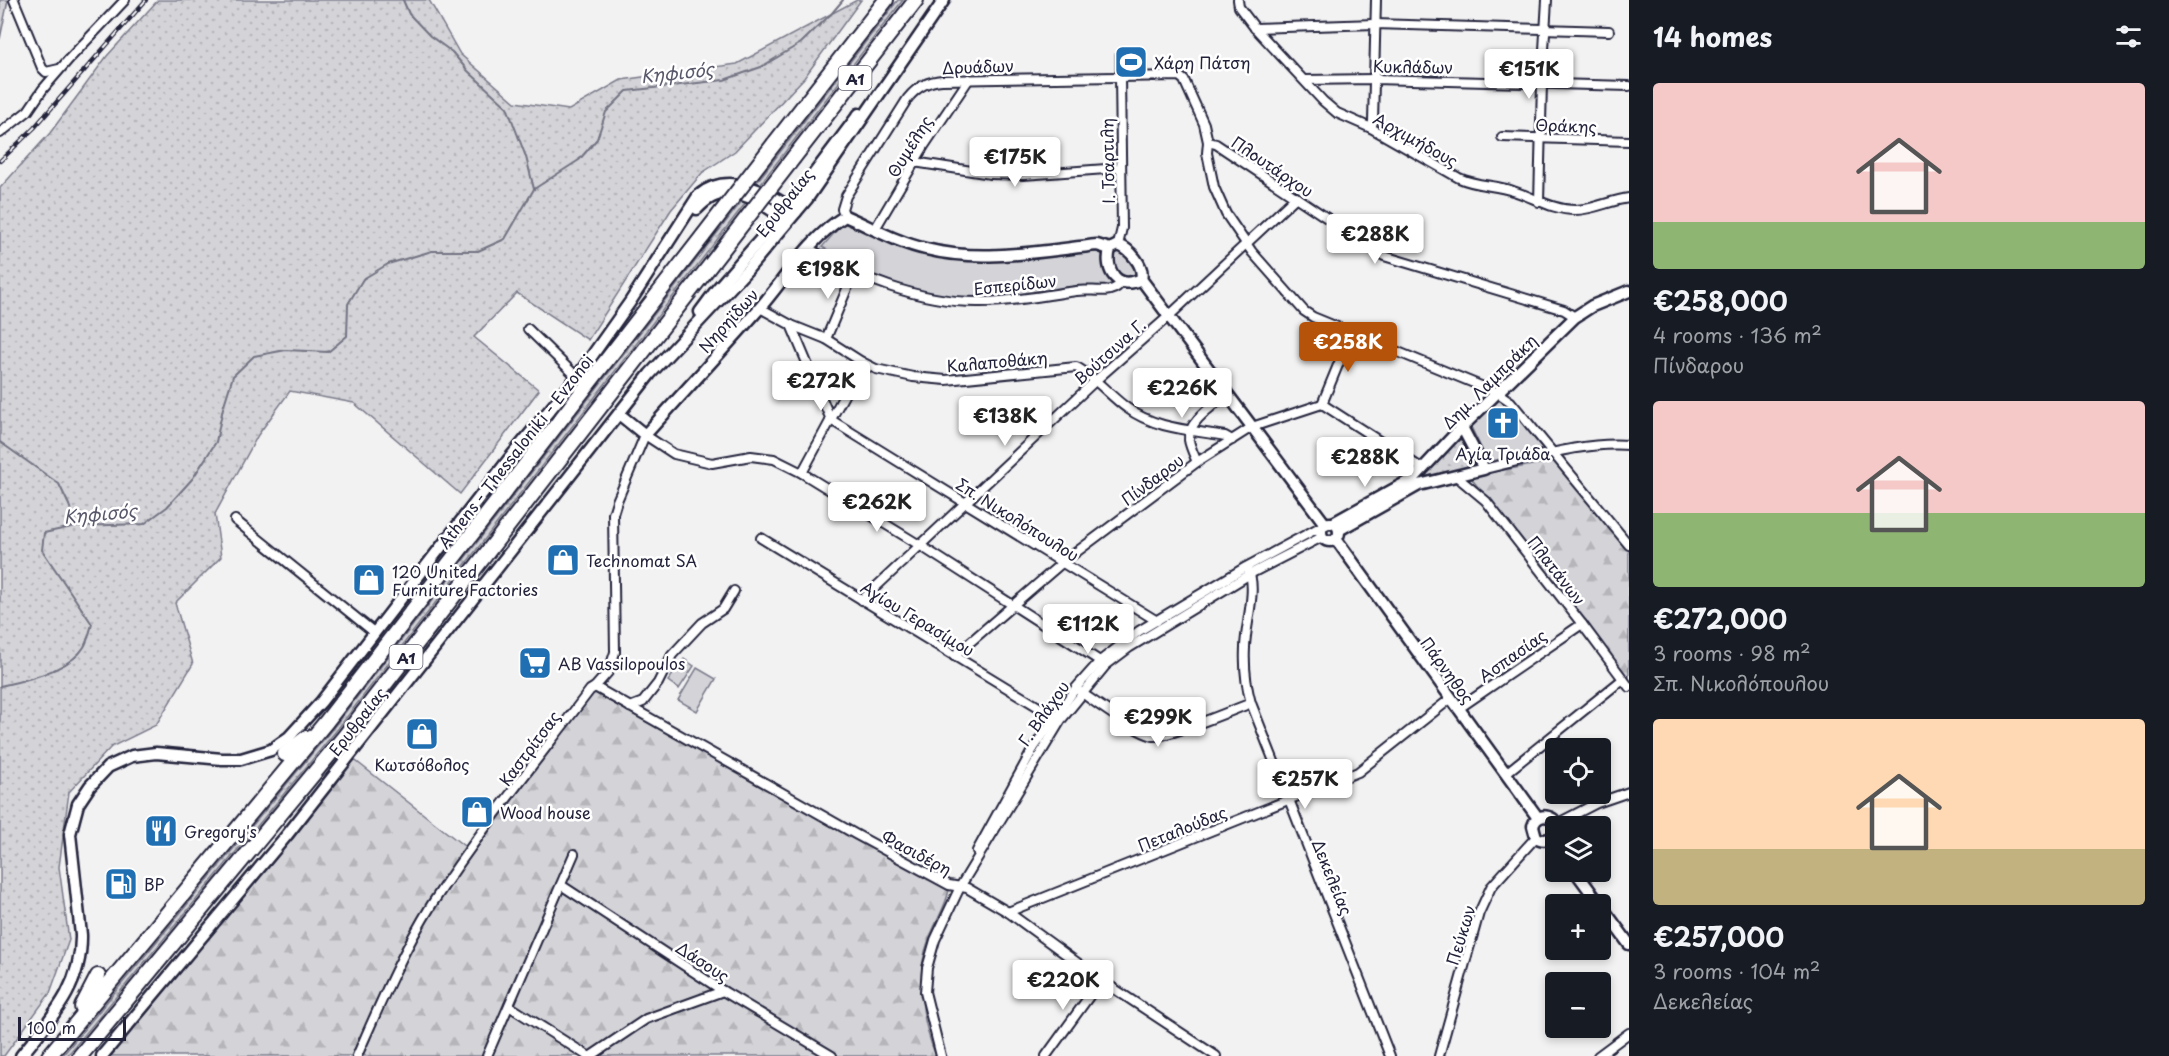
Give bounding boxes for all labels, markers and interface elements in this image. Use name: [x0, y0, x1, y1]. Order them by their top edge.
text: 14 homes: [1653, 17, 1772, 56]
icon: filters: [2112, 20, 2145, 53]
sports icon: Χάρη Πάτση: [1113, 44, 1149, 80]
pin: €151K: [1487, 49, 1571, 100]
place label: Χάρη Πάτση: [1154, 50, 1250, 74]
street label: Δρυάδων: [942, 53, 1014, 79]
street label: Κυκλάδων: [1373, 53, 1453, 79]
text: €151K: [1498, 53, 1560, 83]
water label: Κηφισός: [639, 55, 717, 89]
road number: Α1: [838, 66, 872, 90]
street label: Αρχιμήδους: [1369, 106, 1463, 172]
street label: Θυμέλης: [881, 110, 937, 182]
street label: Θράκης: [1535, 112, 1597, 138]
street label: Ι. Τσαρτιλη: [1094, 118, 1120, 204]
icon: home: [1845, 122, 1953, 230]
street label: Πλουτάρχου: [1227, 130, 1319, 202]
pin: €175K: [973, 137, 1057, 188]
text: €175K: [983, 141, 1047, 171]
street label: Ερυθραίας: [749, 162, 819, 242]
pin: €288K: [1333, 214, 1417, 265]
text: €288K: [1341, 218, 1409, 248]
pin: €198K: [786, 249, 870, 300]
text: €198K: [796, 253, 860, 283]
street label: Εσπερίδων: [972, 268, 1058, 300]
text: €258,000: [1653, 281, 1788, 320]
street label: Νηρηϊδων: [693, 283, 763, 357]
street label: Βούτσινα Γ.: [1068, 312, 1150, 390]
text: 4 rooms · 136 m²: [1653, 320, 1822, 350]
pin: €258K: [1306, 322, 1390, 373]
text: €258K: [1313, 326, 1383, 356]
street label: Δημ. Λαμπράκη: [1436, 328, 1542, 434]
street label: Καλαποθάκη: [946, 345, 1048, 377]
street label: Athens - Thessaloniki - Evzonoi: [432, 349, 598, 553]
text: Πίνδαρου: [1653, 350, 1744, 380]
pin: €272K: [779, 361, 863, 412]
text: €272K: [786, 365, 856, 395]
pin: €226K: [1140, 368, 1224, 419]
text: €226K: [1147, 372, 1217, 402]
pin: €138K: [963, 396, 1047, 447]
text: €138K: [973, 400, 1037, 430]
church icon: Αγία Τριάδα: [1485, 405, 1521, 441]
pin: €288K: [1323, 437, 1407, 488]
icon: home: [1845, 440, 1953, 548]
text: €288K: [1331, 441, 1399, 471]
place label: Αγία Τριάδα: [1455, 441, 1551, 465]
street label: Πίνδαρου: [1116, 447, 1188, 511]
street label: Σπ. Νικολόπουλου: [952, 471, 1084, 567]
pin: €262K: [835, 482, 919, 533]
text: €262K: [842, 486, 912, 516]
water label: Κηφισός: [62, 496, 139, 530]
street label: Πλατάνων: [1522, 530, 1592, 610]
shop icon: Technomat SA: [545, 542, 581, 578]
place label: Technomat SA: [586, 548, 698, 572]
place label: 120 United Furniture Factories: [392, 559, 538, 601]
shop icon: 120 United Furniture Factories: [351, 562, 387, 598]
street label: Αγίου Γερασίμου: [857, 575, 979, 661]
text: €272,000: [1653, 599, 1787, 638]
pin: €112K: [1046, 604, 1130, 655]
text: €112K: [1057, 608, 1119, 638]
street label: Ασπασίας: [1473, 623, 1551, 687]
street label: Πάρνηθος: [1416, 632, 1480, 708]
text: 3 rooms · 98 m²: [1653, 638, 1811, 668]
road number: Α1: [390, 645, 422, 669]
supermarket icon: AB Vassilopoulos: [517, 645, 553, 681]
place label: AB Vassilopoulos: [558, 651, 685, 675]
text: Σπ. Νικολόπουλου: [1653, 668, 1829, 698]
street label: Γ. Βλάχου: [1012, 675, 1074, 751]
street label: Ερυθραίας: [322, 681, 392, 761]
pin: €299K: [1116, 697, 1200, 748]
text: €299K: [1124, 701, 1192, 731]
street label: Καστρίτσας: [493, 705, 565, 791]
shop icon: Κωτσόβολος: [404, 716, 440, 752]
map controls: [1545, 738, 1611, 1038]
button: locate: [1545, 738, 1611, 804]
place label: Κωτσόβολος: [374, 752, 470, 776]
icon: home: [1845, 758, 1953, 866]
pin: €257K: [1263, 759, 1347, 810]
text: €257K: [1271, 763, 1339, 793]
shop icon: Wood house: [459, 794, 495, 830]
street label: Πεταλούδας: [1134, 799, 1230, 857]
place label: Wood house: [500, 800, 591, 824]
restaurant icon: Gregory's: [143, 813, 179, 849]
button: layers: [1545, 816, 1611, 882]
place label: Gregory's: [184, 819, 257, 843]
street label: Φασιδέρη: [878, 824, 956, 880]
street label: Δεκελείας: [1307, 835, 1359, 919]
fuel station icon: BP: [103, 866, 139, 902]
place label: BP: [144, 872, 165, 896]
button: +: [1545, 894, 1611, 960]
street label: Πεύκων: [1439, 902, 1481, 968]
text: €257,000: [1653, 917, 1784, 956]
street label: Δάσους: [672, 935, 734, 987]
text: 3 rooms · 104 m²: [1653, 956, 1820, 986]
pin: €220K: [1021, 960, 1105, 1011]
text: €220K: [1026, 964, 1100, 994]
button: −: [1545, 972, 1611, 1038]
text: Δεκελείας: [1653, 986, 1753, 1016]
scale bar: [18, 1014, 126, 1042]
text: 100 m: [27, 1015, 76, 1039]

